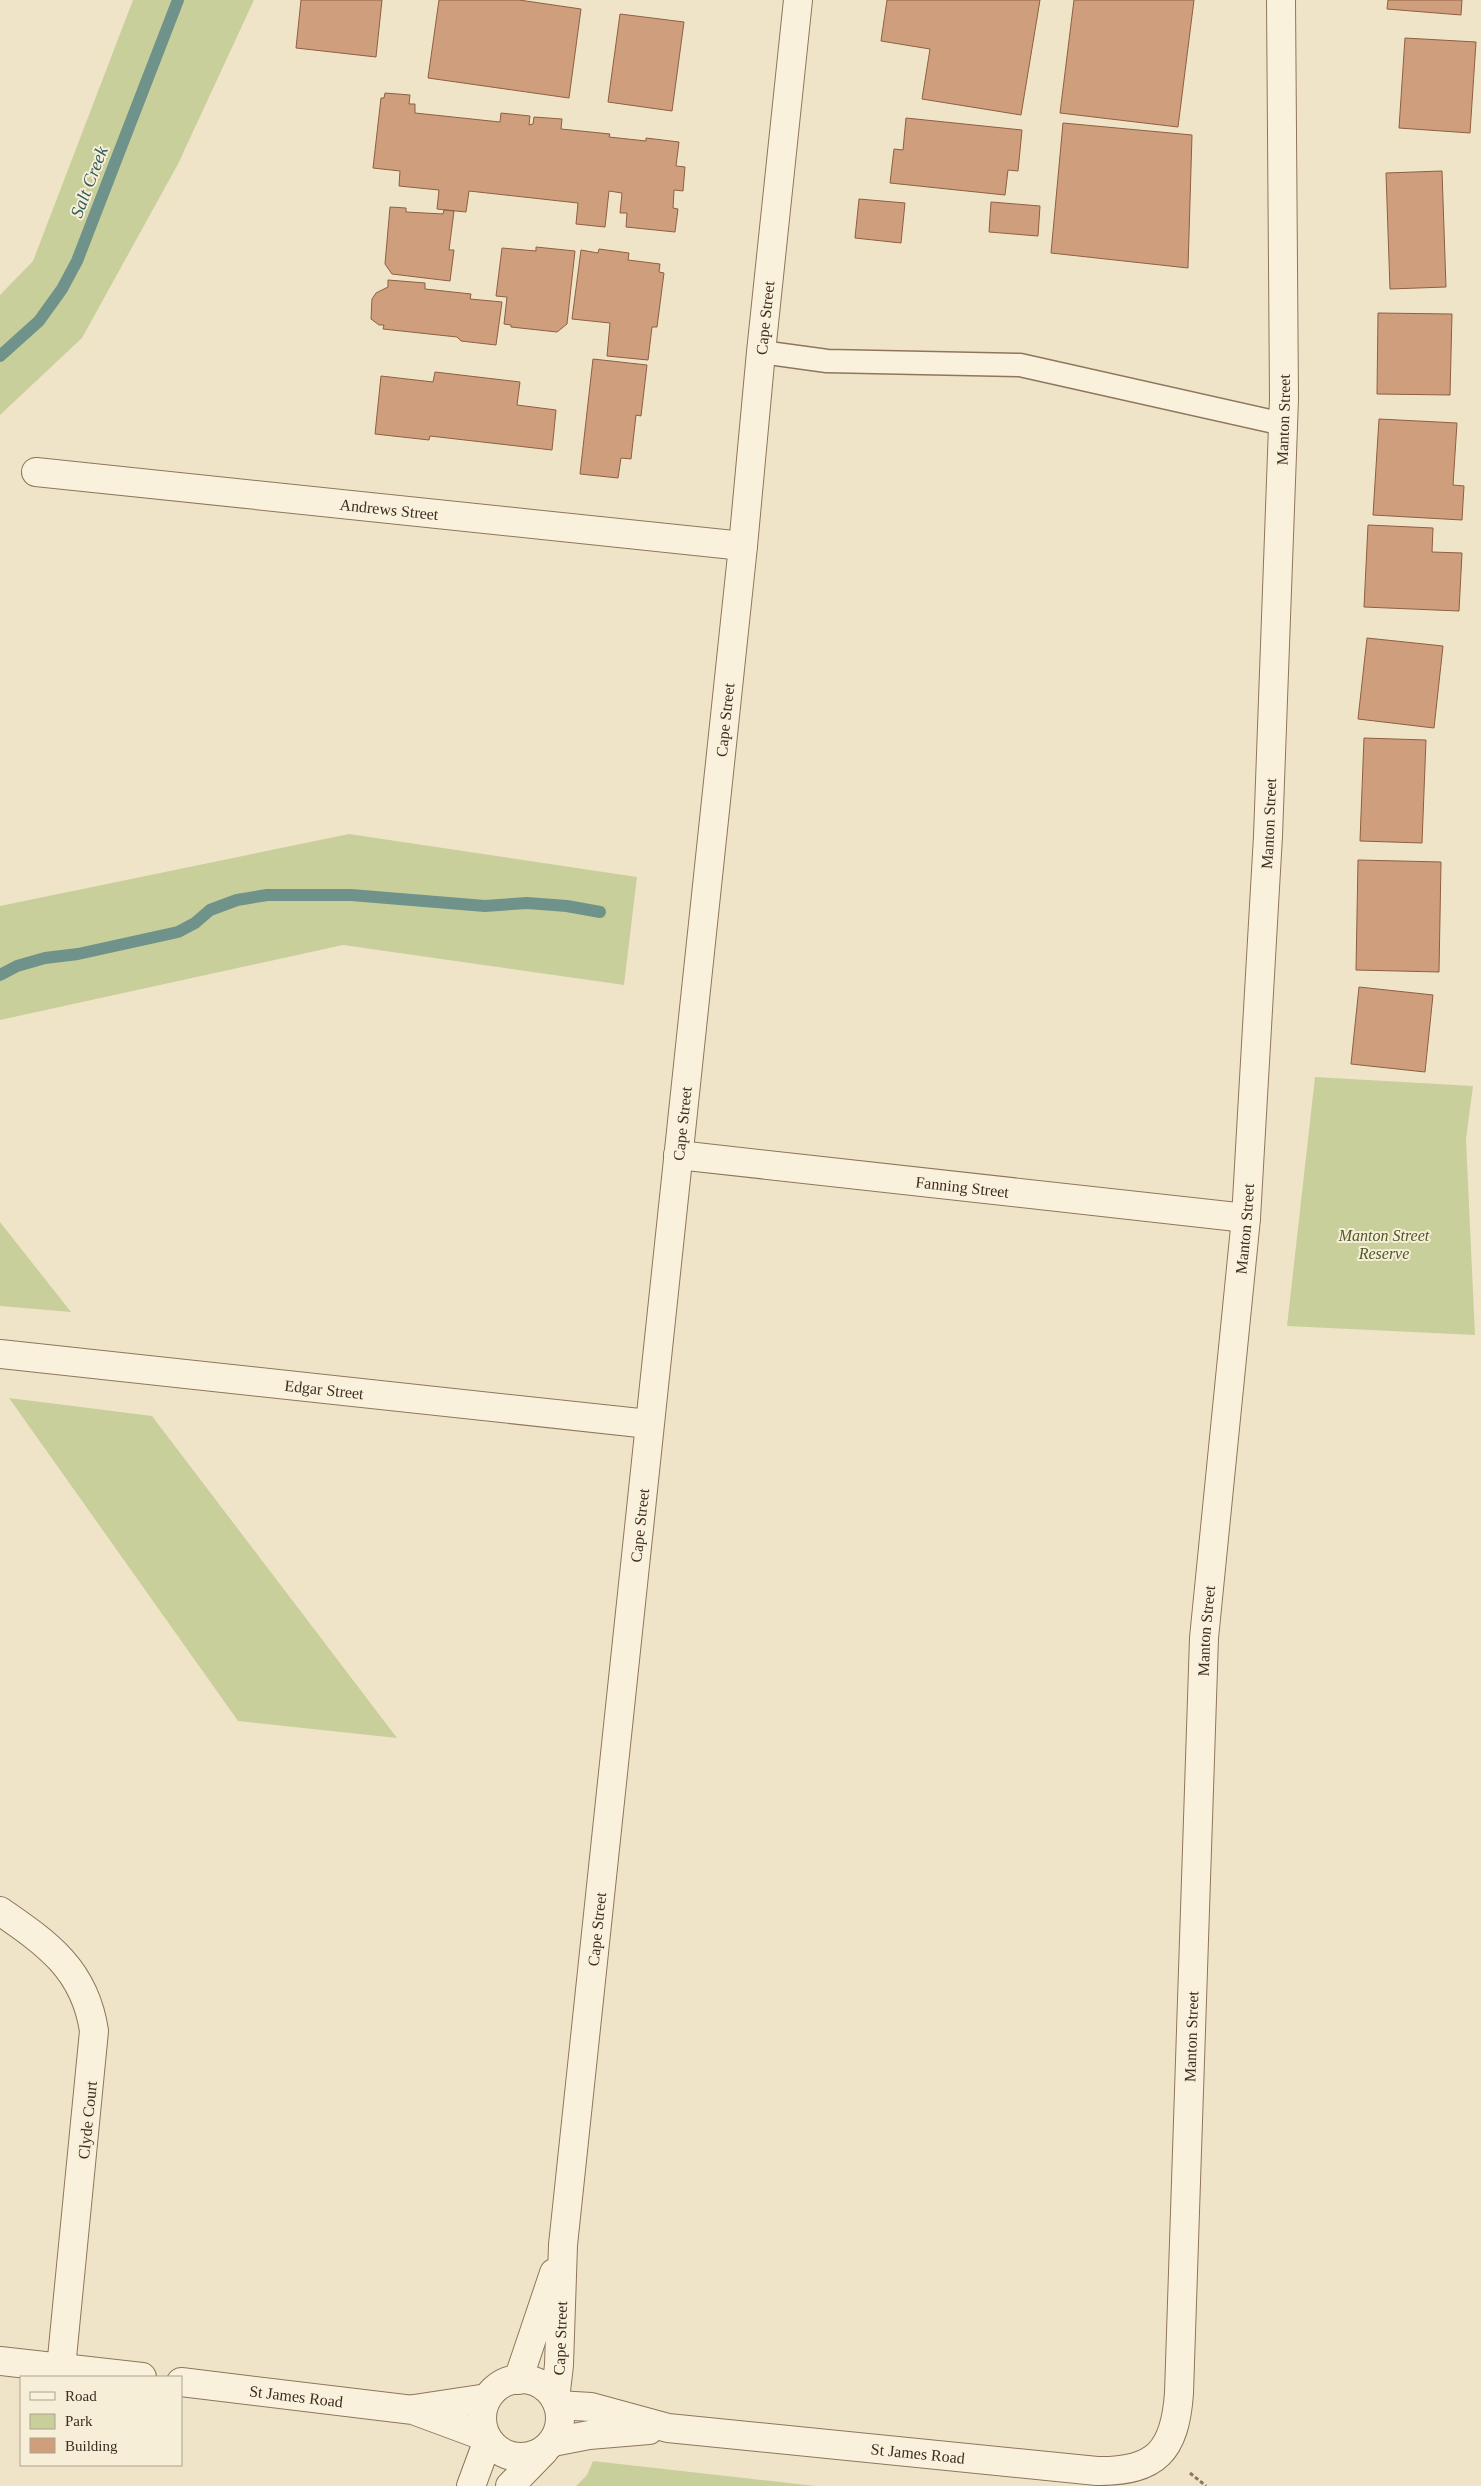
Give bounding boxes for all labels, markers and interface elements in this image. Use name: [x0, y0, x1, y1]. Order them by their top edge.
water label: Salt Creek: [66, 143, 112, 221]
street label: Cape Street: [753, 280, 777, 356]
street label: Manton Street: [1274, 374, 1293, 466]
street label: Andrews Street: [339, 496, 440, 523]
street label: Cape Street: [713, 682, 738, 758]
street label: Manton Street: [1258, 777, 1279, 870]
street label: Cape Street: [670, 1085, 695, 1161]
street label: Fanning Street: [915, 1173, 1010, 1201]
street label: Manton Street: [1232, 1182, 1257, 1275]
park label: Manton Street Reserve: [1338, 1227, 1430, 1262]
street label: Edgar Street: [284, 1377, 365, 1402]
street label: Cape Street: [627, 1487, 652, 1563]
street label: Manton Street: [1195, 1584, 1218, 1677]
street label: Cape Street: [585, 1891, 609, 1967]
street label: Manton Street: [1181, 1990, 1201, 2082]
street label: Clyde Court: [75, 2079, 101, 2160]
street label: Cape Street: [550, 2300, 570, 2376]
legend: [20, 2376, 182, 2466]
street label: St James Road: [248, 2382, 344, 2410]
text: Road: [65, 2388, 97, 2404]
text: Park: [65, 2413, 93, 2429]
text: Building: [65, 2438, 118, 2454]
street label: St James Road: [870, 2440, 966, 2467]

